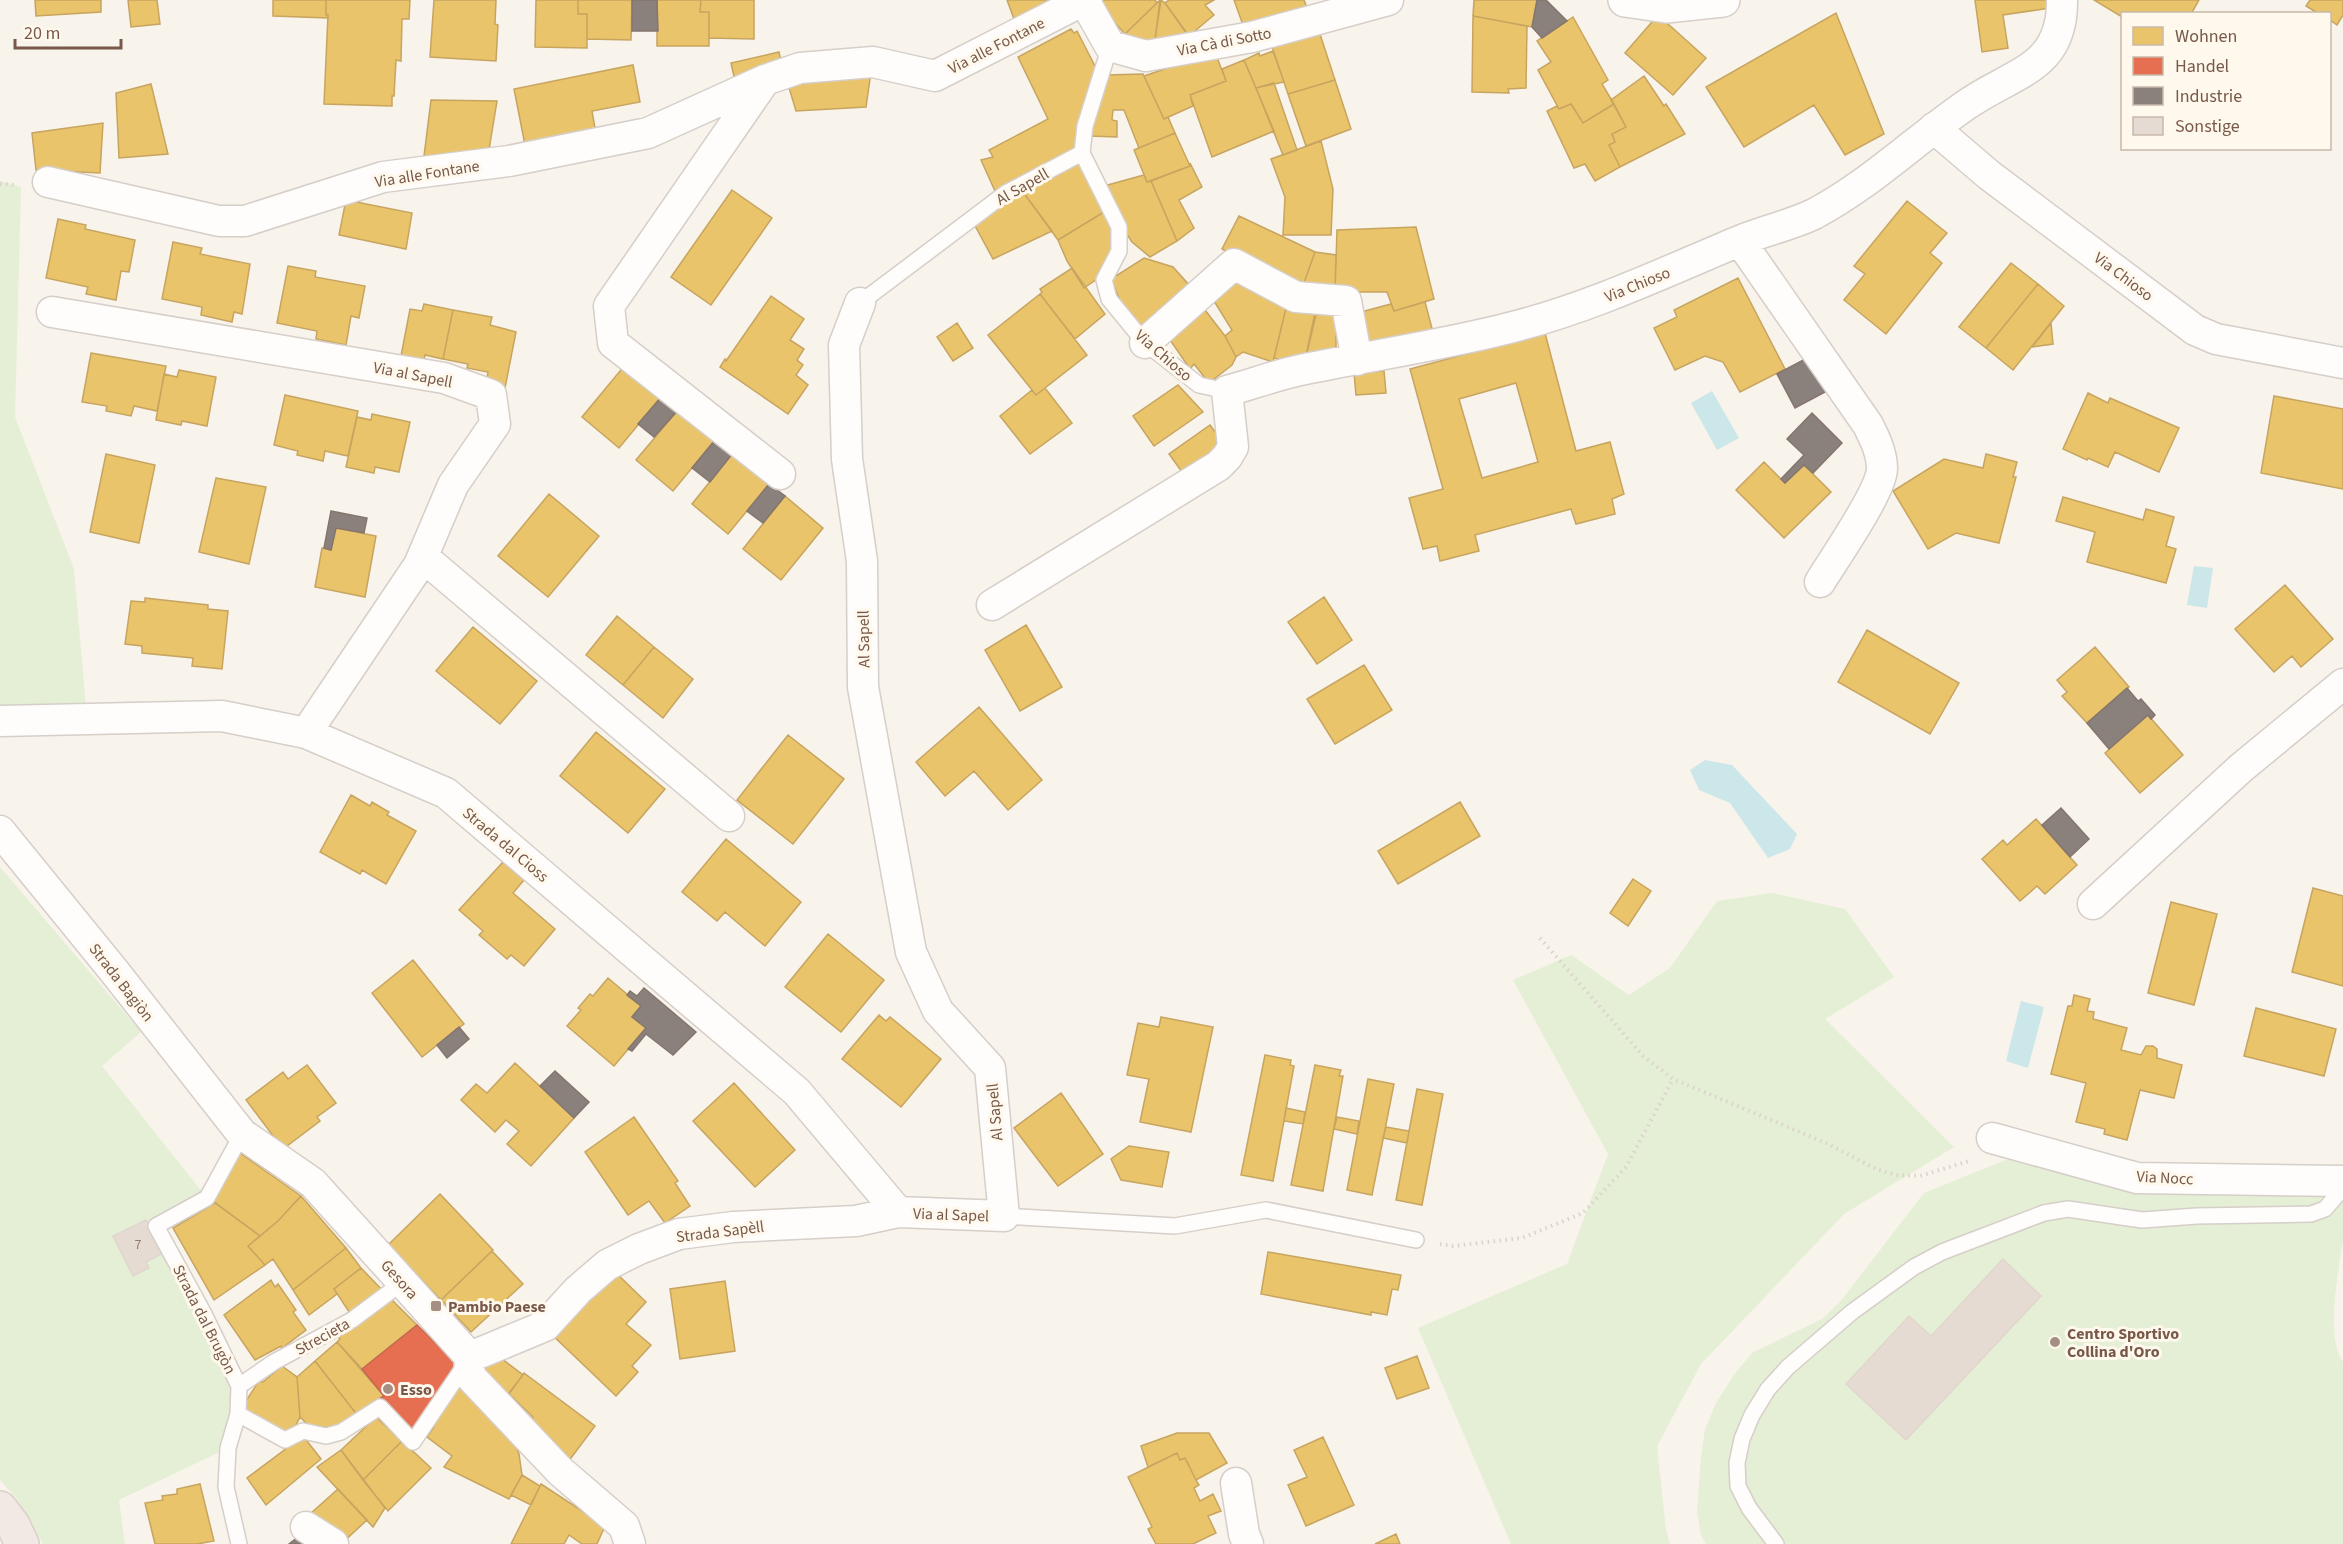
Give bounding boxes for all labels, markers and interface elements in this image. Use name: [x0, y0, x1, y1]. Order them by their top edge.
scale bar: [15, 12, 122, 50]
street label: Via alle Fontane: [944, 12, 1049, 80]
legend: [2121, 12, 2331, 150]
text: 20 m: [24, 21, 60, 46]
street label: Via Cà di Sotto: [1175, 22, 1273, 62]
text: Wohnen: [2175, 24, 2237, 49]
text: Handel: [2175, 54, 2229, 79]
text: Industrie: [2175, 84, 2242, 109]
text: Sonstige: [2175, 114, 2240, 139]
street label: Via alle Fontane: [373, 155, 481, 193]
street label: Al Sapell: [992, 163, 1053, 211]
street label: Via Chioso: [2089, 247, 2158, 306]
street label: Via Chioso: [1601, 262, 1674, 308]
street label: Via Chioso: [1130, 325, 1197, 387]
street label: Via al Sapell: [371, 357, 454, 393]
street label: Al Sapell: [852, 610, 876, 668]
street label: Strada dal Cioss: [458, 802, 553, 888]
street label: Strada Bagiòn: [84, 939, 159, 1026]
street label: Al Sapell: [982, 1082, 1008, 1142]
street label: Via Nocc: [2136, 1166, 2194, 1190]
street label: Via al Sapel: [912, 1203, 989, 1227]
street label: Strada Sapèll: [675, 1216, 765, 1248]
house number: 7: [135, 1235, 142, 1255]
street label: Gesora: [376, 1255, 423, 1304]
street label: Strada dal Brugòn: [167, 1261, 241, 1378]
place label: Pambio Paese: [448, 1296, 546, 1318]
marker: Pambio Paese: [429, 1299, 443, 1313]
street label: Strecieta: [291, 1313, 354, 1361]
place label: Centro Sportivo Collina d'Oro: [2067, 1323, 2179, 1363]
marker: Centro Sportivo Collina d'Oro: [2048, 1335, 2062, 1349]
place label: Esso: [400, 1379, 432, 1401]
marker: Esso: [381, 1382, 395, 1396]

